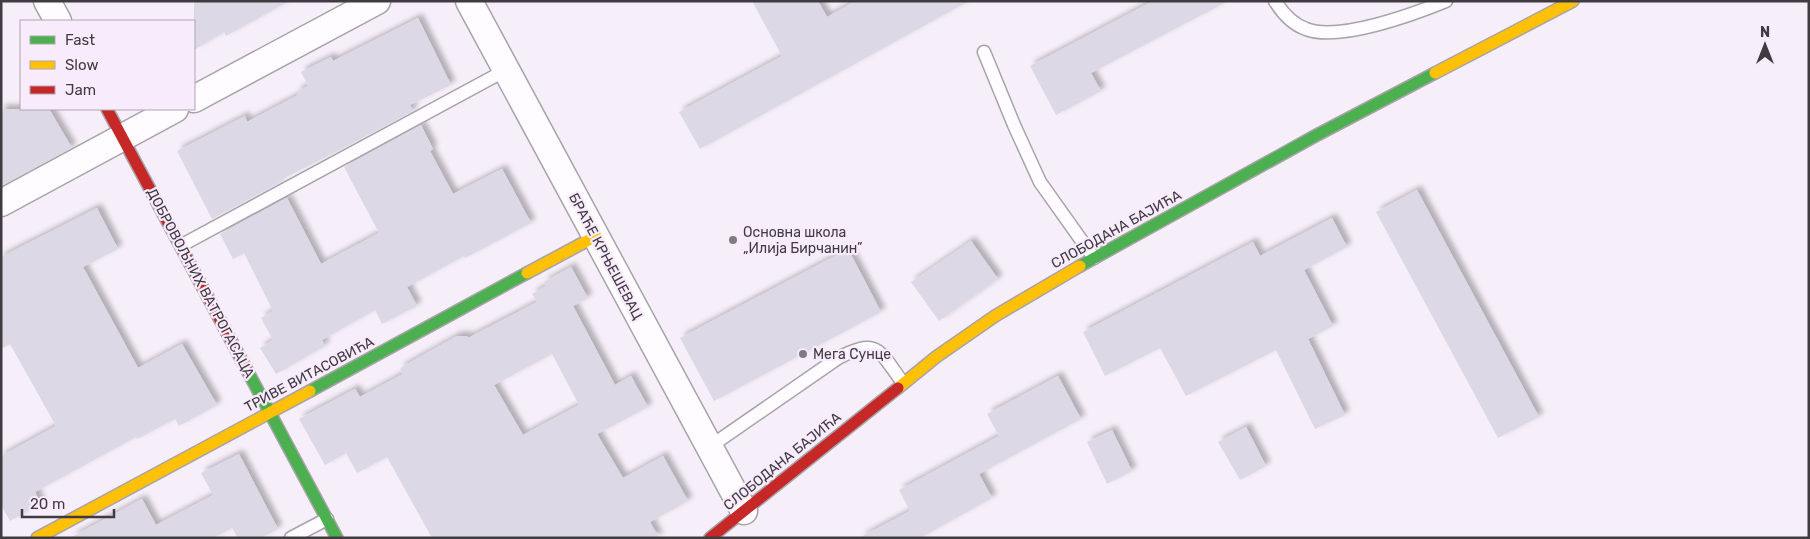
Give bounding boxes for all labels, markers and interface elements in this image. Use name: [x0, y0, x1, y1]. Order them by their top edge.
legend: [20, 20, 195, 110]
north arrow: [1740, 20, 1790, 70]
text: N: [1760, 24, 1770, 41]
text: Fast: [65, 31, 95, 49]
text: Slow: [65, 56, 98, 74]
text: Jam: [65, 81, 96, 99]
street label: ДОБРОВОЉНИХ ВАТРОГАСАЦА: [143, 185, 258, 382]
street label: СЛОБОДАНА БАЈИЋА: [1048, 186, 1185, 272]
street label: БРАЋЕ КРЊЕШЕВАЦ: [565, 190, 646, 322]
place label: Основна школа „Илија Бирчанин”: [743, 224, 863, 257]
marker: Основна школа „Илија Бирчанин”: [727, 234, 739, 246]
street label: ТРИВЕ ВИТАСОВИЋА: [242, 333, 377, 416]
place label: Мега Сунце: [813, 346, 891, 363]
marker: Мега Сунце: [797, 348, 809, 360]
street label: СЛОБОДАНА БАЈИЋА: [720, 408, 845, 514]
scale bar: [22, 486, 115, 518]
text: 20 m: [30, 495, 65, 513]

